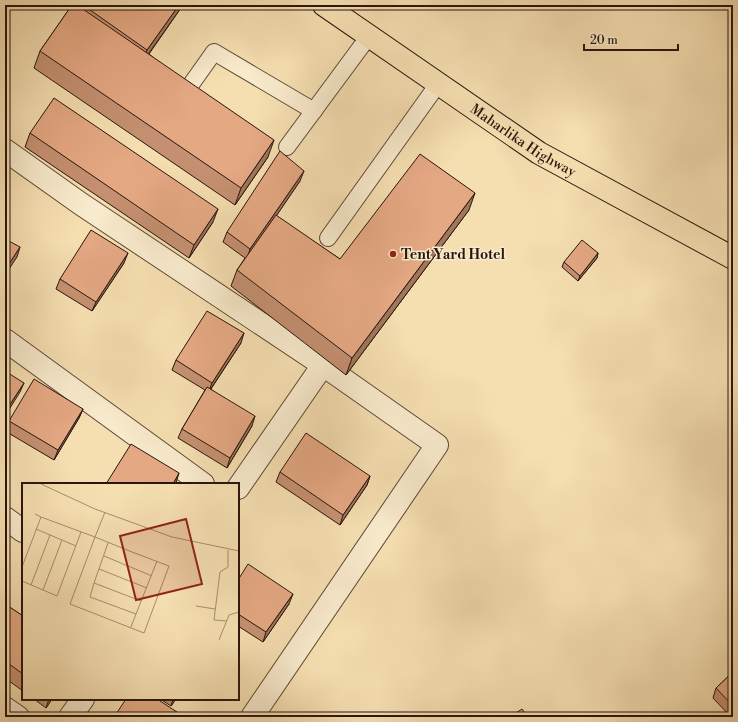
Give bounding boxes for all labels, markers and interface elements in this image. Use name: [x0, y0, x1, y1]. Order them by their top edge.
scale bar: [584, 26, 678, 52]
text: 20 m: [590, 33, 618, 48]
street label: Maharlika Highway: [467, 100, 579, 181]
place label: Tent Yard Hotel: [401, 246, 506, 264]
marker: Tent Yard Hotel: [388, 249, 398, 259]
inset map: [22, 483, 239, 700]

